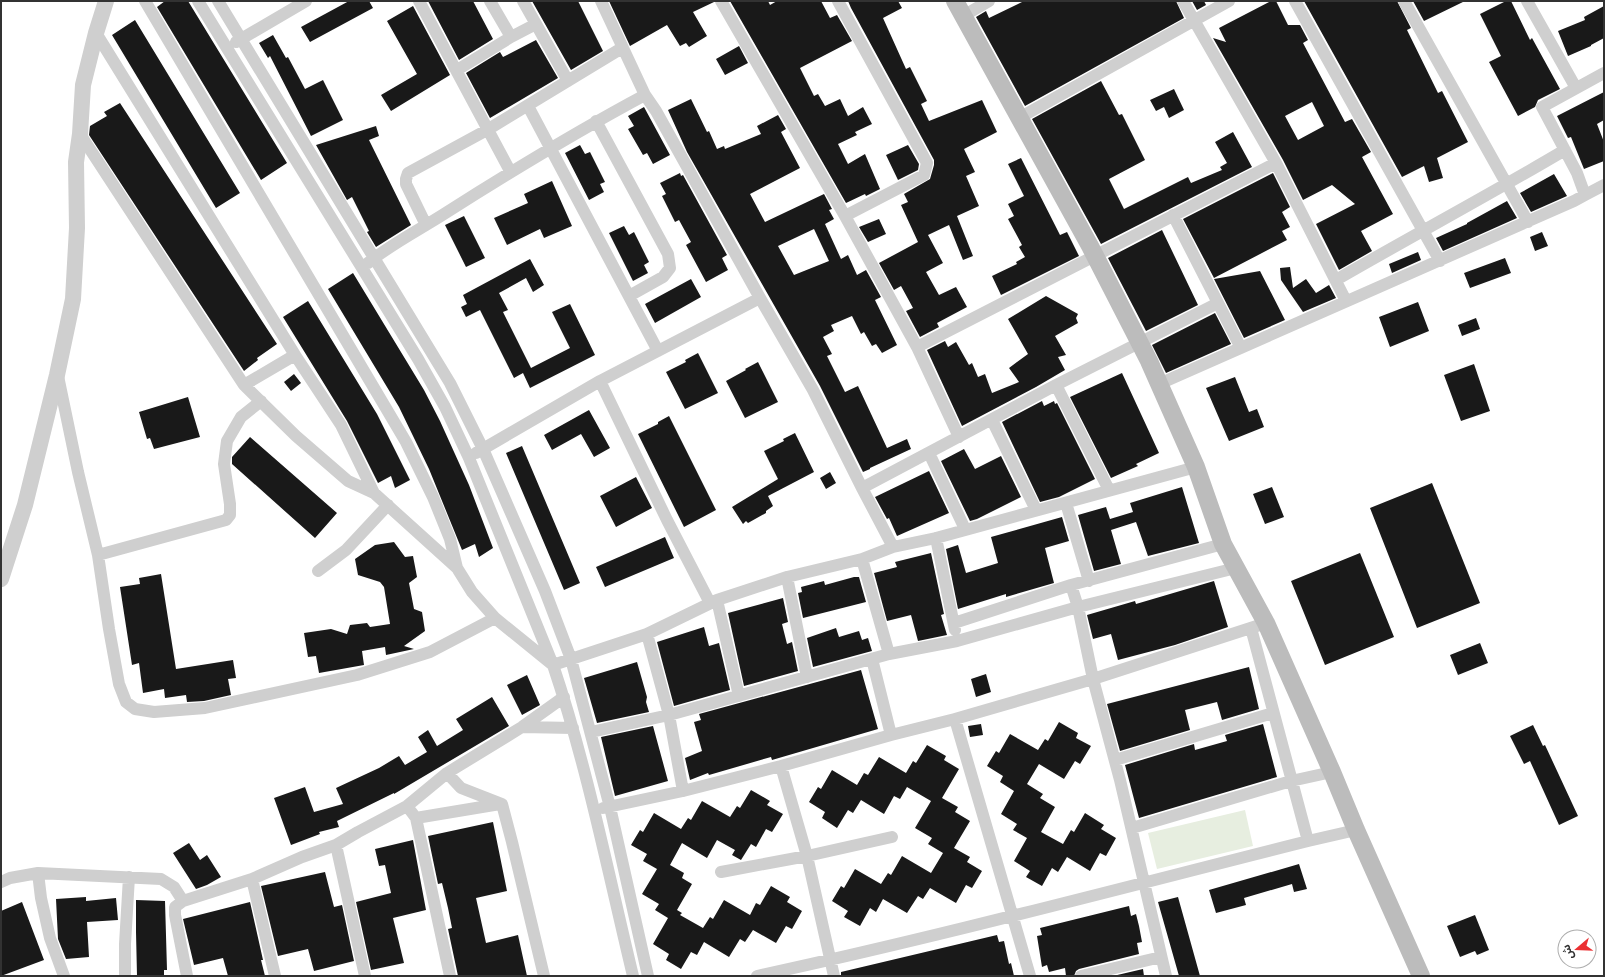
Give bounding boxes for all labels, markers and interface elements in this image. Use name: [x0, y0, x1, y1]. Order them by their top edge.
north arrow: [1557, 929, 1597, 969]
text: ش: [1558, 943, 1577, 962]

